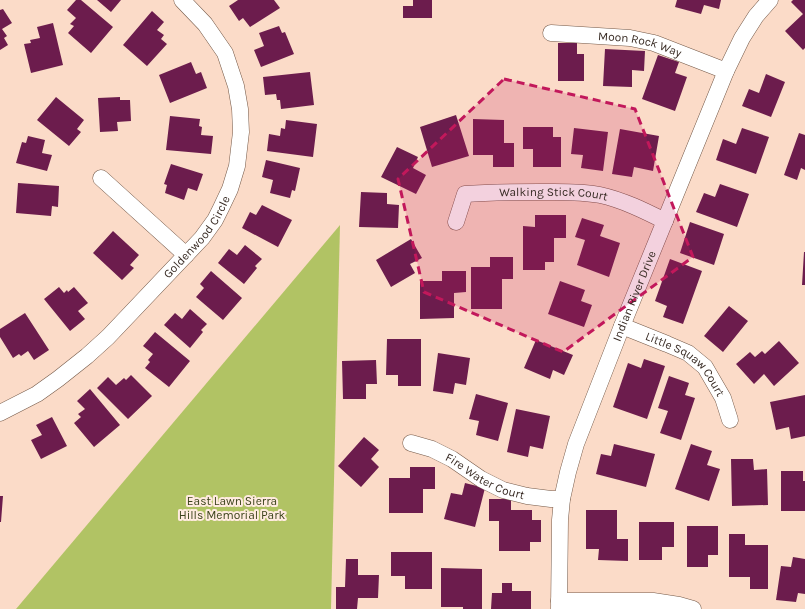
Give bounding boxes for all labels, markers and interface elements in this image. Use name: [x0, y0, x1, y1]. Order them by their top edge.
street label: Moon Rock Way: [598, 29, 684, 60]
street label: Walking Stick Court: [499, 185, 610, 204]
street label: Goldenwood Circle: [161, 194, 233, 281]
street label: Indian River Drive: [610, 249, 659, 343]
street label: Little Squaw Court: [643, 329, 728, 399]
street label: Fire Water Court: [443, 450, 527, 502]
park label: East Lawn Sierra Hills Memorial Park: [179, 494, 286, 522]

